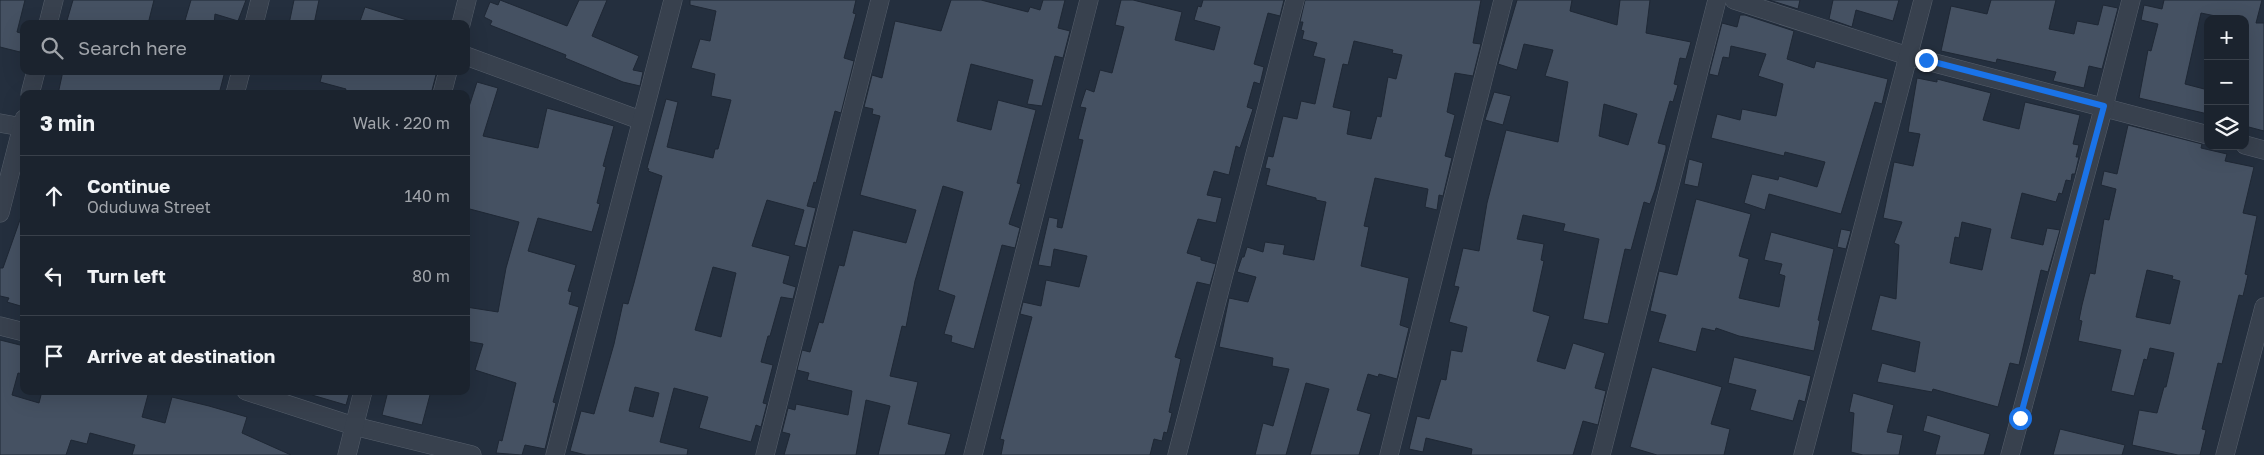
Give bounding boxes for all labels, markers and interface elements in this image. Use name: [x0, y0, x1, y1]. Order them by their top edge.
map controls: [2204, 15, 2249, 150]
button: +: [2204, 15, 2249, 60]
search box: [20, 20, 470, 75]
icon: search: [38, 34, 66, 62]
text: Search here: [78, 36, 187, 59]
route end: [1915, 49, 1938, 72]
button: −: [2204, 60, 2249, 105]
button: layers: [2204, 105, 2249, 150]
text: 3 min: [40, 110, 95, 136]
text: Walk · 220 m: [353, 113, 450, 133]
text: Continue: [87, 174, 170, 197]
icon: ahead: [40, 182, 68, 210]
text: 140 m: [404, 186, 450, 206]
text: Oduduwa Street: [87, 197, 211, 217]
icon: left: [40, 262, 68, 290]
text: Turn left: [87, 264, 166, 287]
text: 80 m: [412, 266, 450, 286]
icon: arrive: [40, 342, 68, 370]
text: Arrive at destination: [87, 344, 275, 367]
route start: [2009, 407, 2032, 430]

